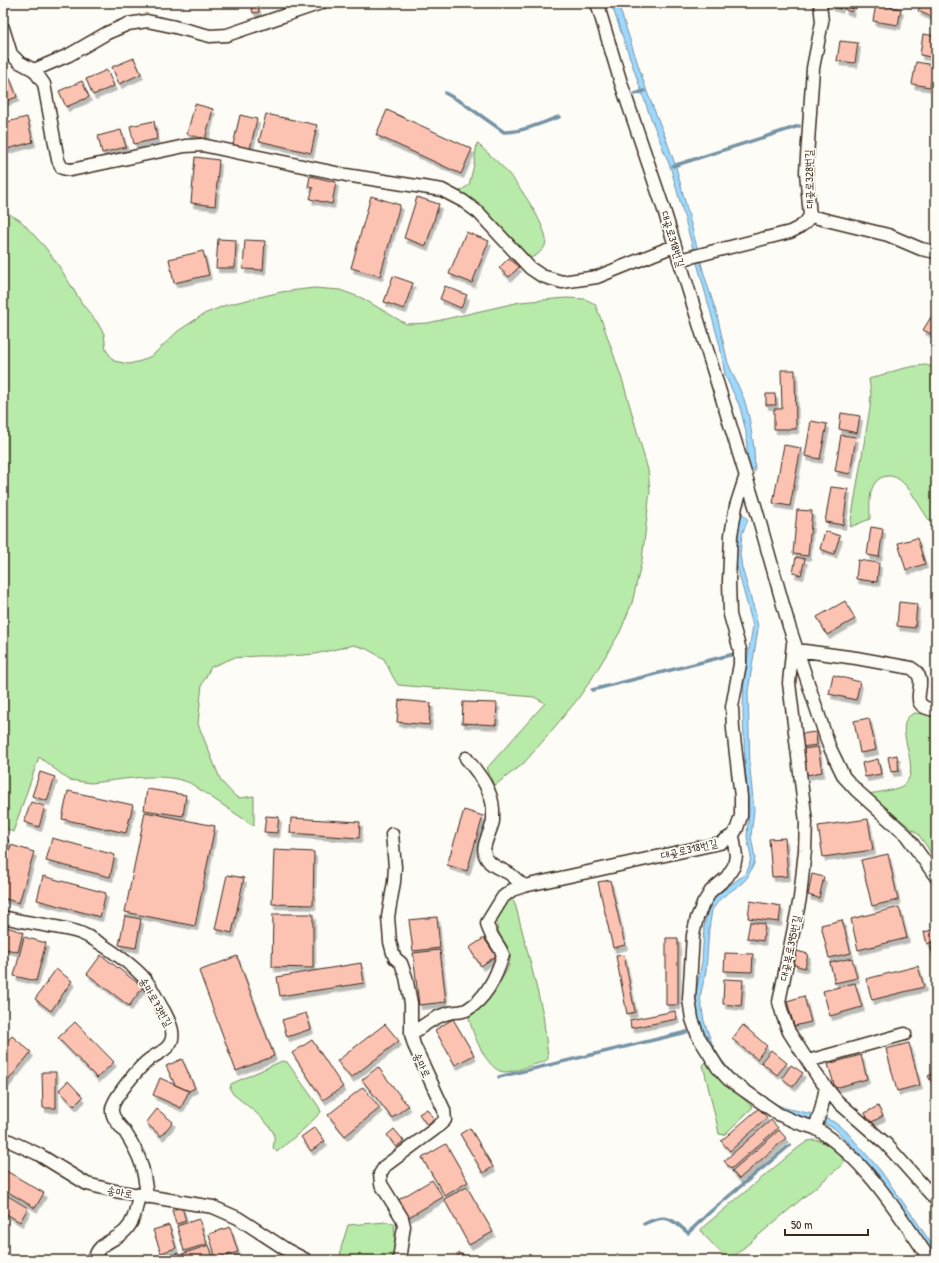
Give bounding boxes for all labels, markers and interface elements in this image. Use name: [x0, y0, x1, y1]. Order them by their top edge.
street label: 대곶로328번길: [801, 149, 817, 209]
street label: 대곶로318번길: [658, 209, 688, 269]
street label: 대곶로318번길: [659, 836, 719, 862]
street label: 대곶북로395번길: [776, 914, 804, 982]
street label: 송마로73번길: [136, 975, 176, 1029]
street label: 송마로: [410, 1050, 434, 1080]
street label: 송마로: [106, 1183, 135, 1201]
scale bar: [785, 1211, 868, 1237]
text: 50 m: [791, 1216, 812, 1233]

